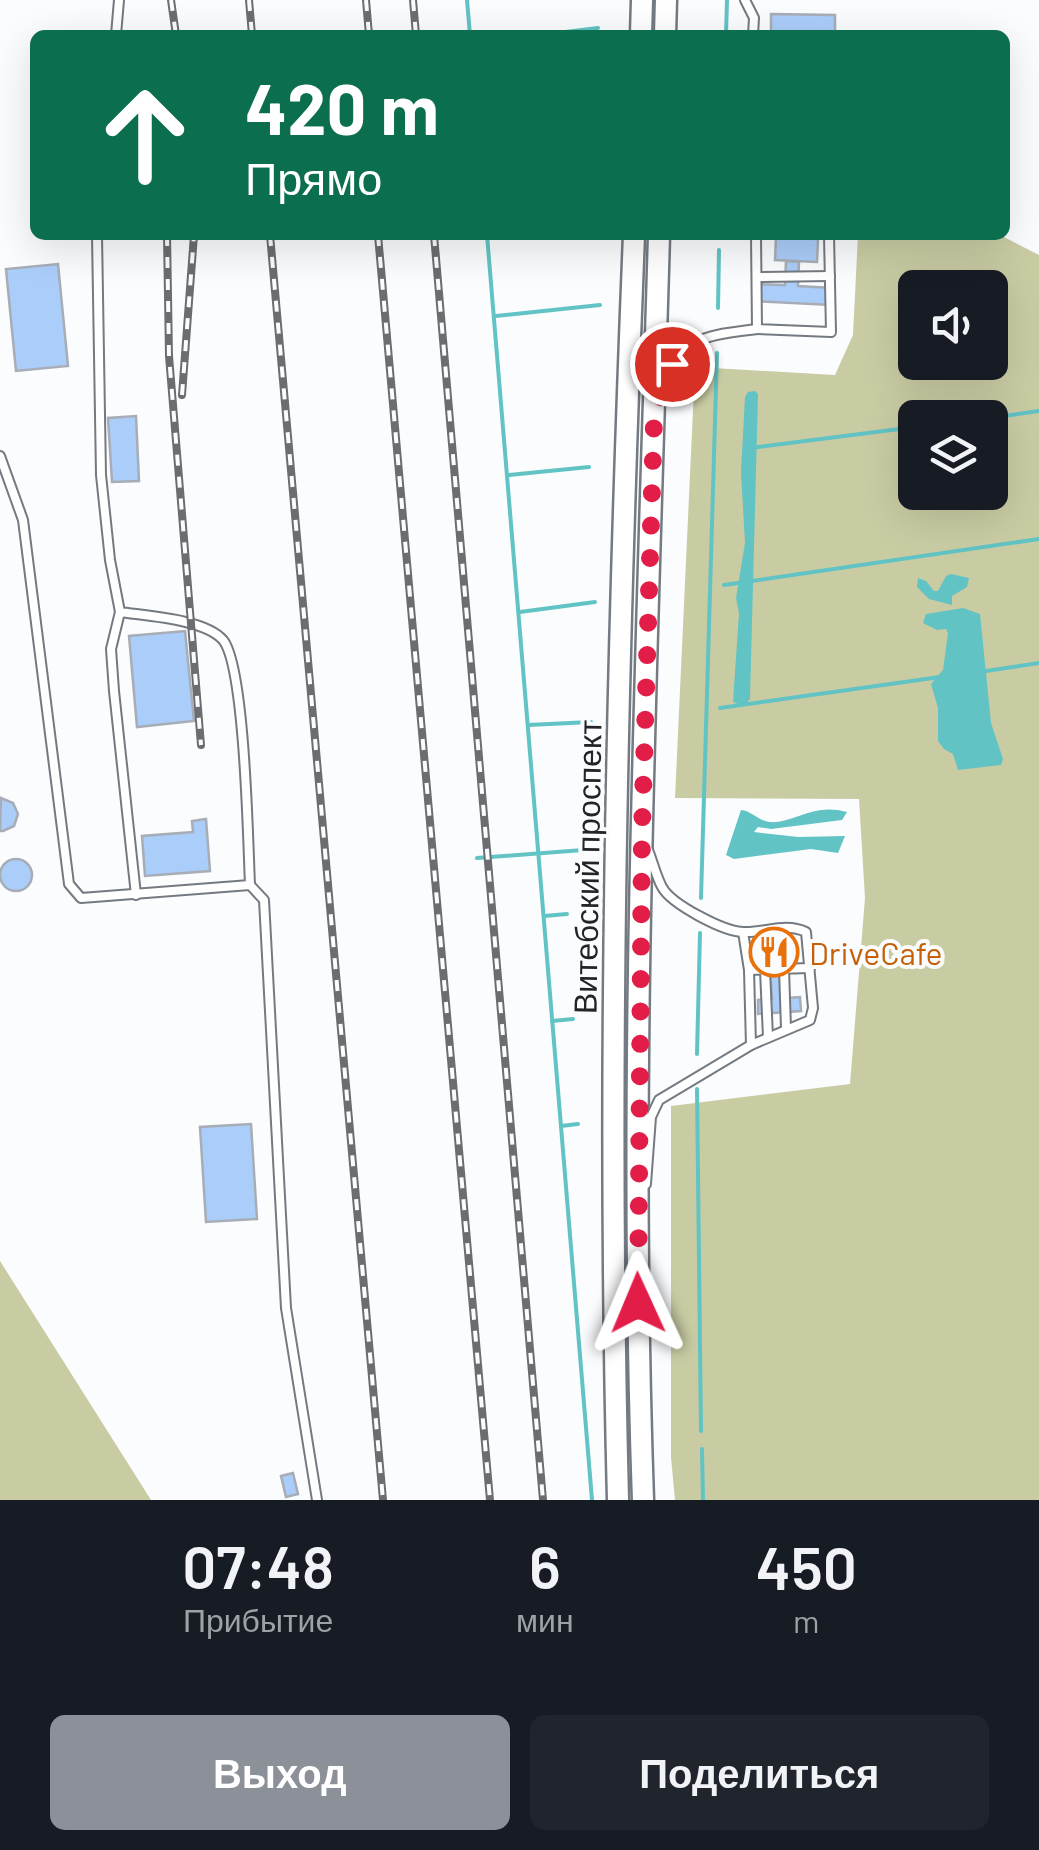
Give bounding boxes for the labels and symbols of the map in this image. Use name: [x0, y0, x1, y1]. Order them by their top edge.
pin: [630, 322, 715, 407]
street label: Витебский проспект: [564, 719, 609, 1014]
restaurant icon: DriveCafe: [748, 926, 800, 978]
place label: DriveCafe: [809, 933, 943, 971]
position arrow: [586, 1251, 690, 1355]

